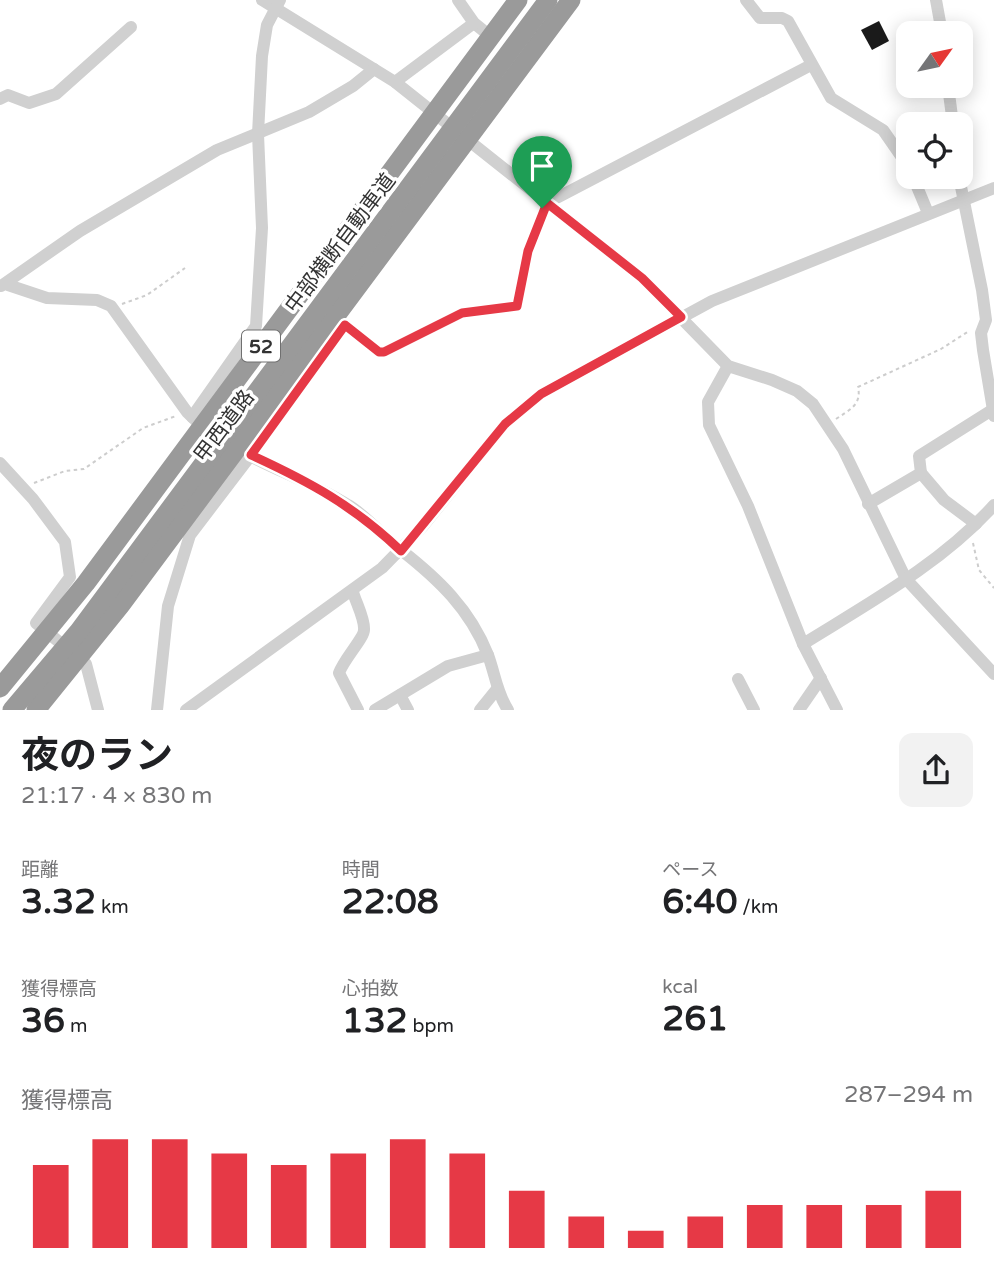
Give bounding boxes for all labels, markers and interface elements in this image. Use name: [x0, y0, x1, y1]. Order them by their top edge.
north arrow: [896, 21, 973, 98]
map controls: [896, 21, 973, 189]
button: locate: [896, 112, 973, 189]
pin: [512, 136, 572, 208]
icon: arrive: [523, 147, 561, 185]
street label: 中部横断自動車道: [280, 169, 401, 318]
road number: 52: [242, 330, 280, 362]
street label: 甲西道路: [189, 385, 260, 467]
text: 夜のラン: [21, 733, 173, 779]
button: share: [899, 733, 973, 807]
text: 21:17 · 4 × 830 m: [21, 782, 212, 810]
text: 距離: [21, 859, 59, 881]
text: 時間: [342, 859, 380, 881]
text: ペース: [662, 859, 718, 881]
text: 3.32: [21, 881, 96, 923]
text: 22:08: [342, 881, 439, 923]
text: 6:40: [662, 881, 737, 923]
text: km: [96, 896, 129, 918]
text: /km: [737, 896, 779, 918]
text: kcal: [662, 976, 698, 998]
text: 獲得標高: [21, 978, 97, 1000]
text: 心拍数: [342, 978, 399, 1000]
text: 261: [662, 998, 728, 1040]
text: 36: [21, 1000, 65, 1042]
text: 132: [342, 1000, 408, 1042]
text: m: [65, 1015, 87, 1037]
text: bpm: [408, 1015, 454, 1037]
text: 287–294 m: [844, 1081, 973, 1109]
text: 獲得標高: [21, 1087, 113, 1115]

